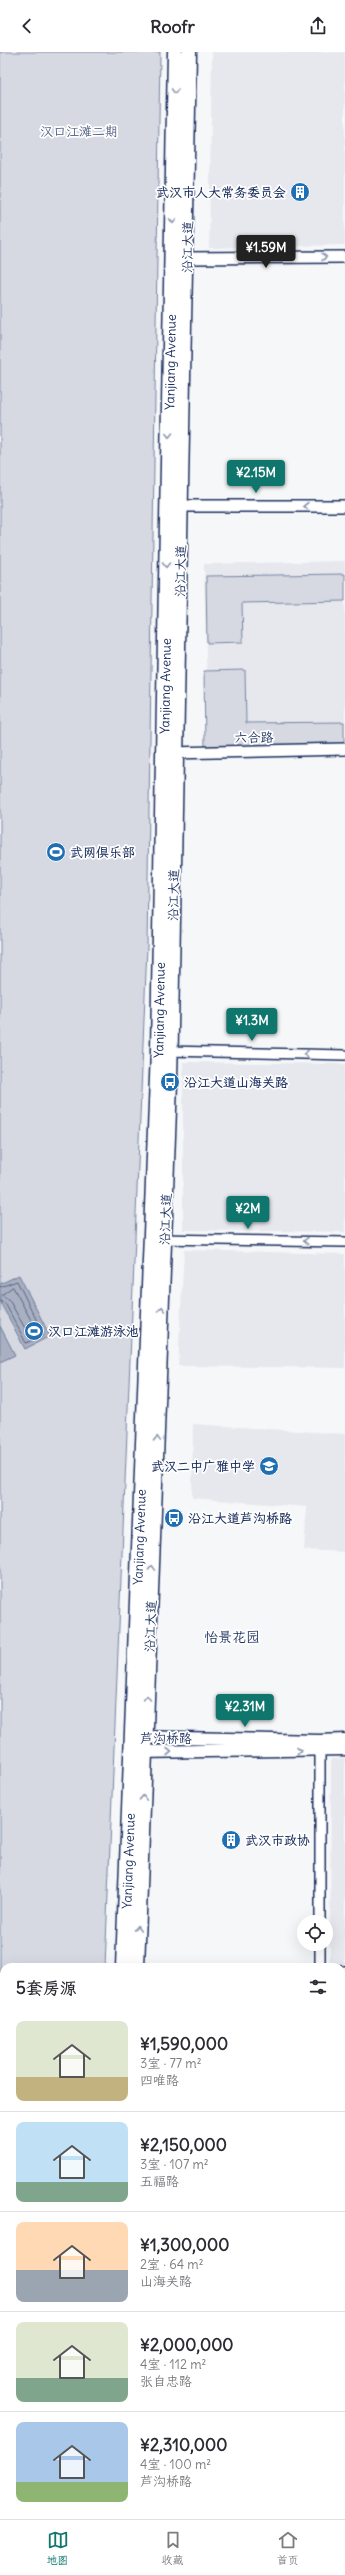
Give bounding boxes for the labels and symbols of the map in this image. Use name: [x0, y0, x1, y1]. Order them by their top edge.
one-way arrow: [171, 88, 179, 94]
park label: 汉口江滩二期: [40, 123, 118, 140]
building icon: 武汉市人大常务委员会: [289, 181, 311, 203]
place label: 武汉市人大常务委员会: [156, 184, 286, 201]
one-way arrow: [168, 218, 177, 224]
street label: 沿江大道: [179, 221, 196, 273]
pin: ¥1.59M: [233, 235, 299, 269]
one-way arrow: [321, 253, 327, 261]
street label: Yanjiang Avenue: [161, 314, 180, 410]
one-way arrow: [164, 432, 173, 438]
pin: ¥2.15M: [223, 460, 289, 494]
one-way arrow: [303, 502, 309, 510]
street label: 沿江大道: [172, 545, 189, 597]
one-way arrow: [162, 562, 170, 568]
street label: Yanjiang Avenue: [156, 638, 175, 734]
street label: 六合路: [234, 729, 274, 746]
sports icon: 武网俱乐部: [45, 841, 67, 863]
place label: 武网俱乐部: [70, 844, 135, 861]
street label: 沿江大道: [165, 869, 182, 921]
street label: Yanjiang Avenue: [150, 962, 169, 1058]
pin: ¥1.3M: [224, 1008, 280, 1042]
one-way arrow: [303, 1050, 309, 1058]
bus stop icon: 沿江大道山海关路: [159, 1071, 181, 1093]
place label: 沿江大道山海关路: [184, 1074, 288, 1091]
street label: 沿江大道: [156, 1193, 175, 1245]
pin: ¥2M: [229, 1196, 267, 1230]
one-way arrow: [303, 1237, 309, 1245]
one-way arrow: [158, 1306, 166, 1312]
sports icon: 汉口江滩游泳池: [23, 1320, 45, 1342]
place label: 汉口江滩游泳池: [48, 1323, 139, 1340]
one-way arrow: [153, 1436, 161, 1442]
school or university icon: 武汉二中广雅中学: [258, 1455, 280, 1477]
place label: 武汉二中广雅中学: [151, 1458, 255, 1475]
street label: Yanjiang Avenue: [129, 1489, 150, 1585]
bus stop icon: 沿江大道芦沟桥路: [163, 1507, 185, 1529]
place label: 沿江大道芦沟桥路: [188, 1510, 292, 1527]
one-way arrow: [148, 1565, 156, 1571]
street label: 沿江大道: [141, 1600, 160, 1652]
district label: 怡景花园: [204, 1628, 260, 1646]
pin: ¥2.31M: [212, 1694, 278, 1728]
one-way arrow: [143, 1695, 151, 1701]
street label: 芦沟桥路: [140, 1730, 192, 1747]
one-way arrow: [296, 1747, 302, 1755]
one-way arrow: [166, 1748, 172, 1756]
one-way arrow: [139, 1795, 148, 1801]
street label: Yanjiang Avenue: [118, 1813, 139, 1909]
building icon: 武汉市政协: [220, 1829, 242, 1851]
place label: 武汉市政协: [245, 1832, 310, 1849]
one-way arrow: [134, 1925, 143, 1931]

